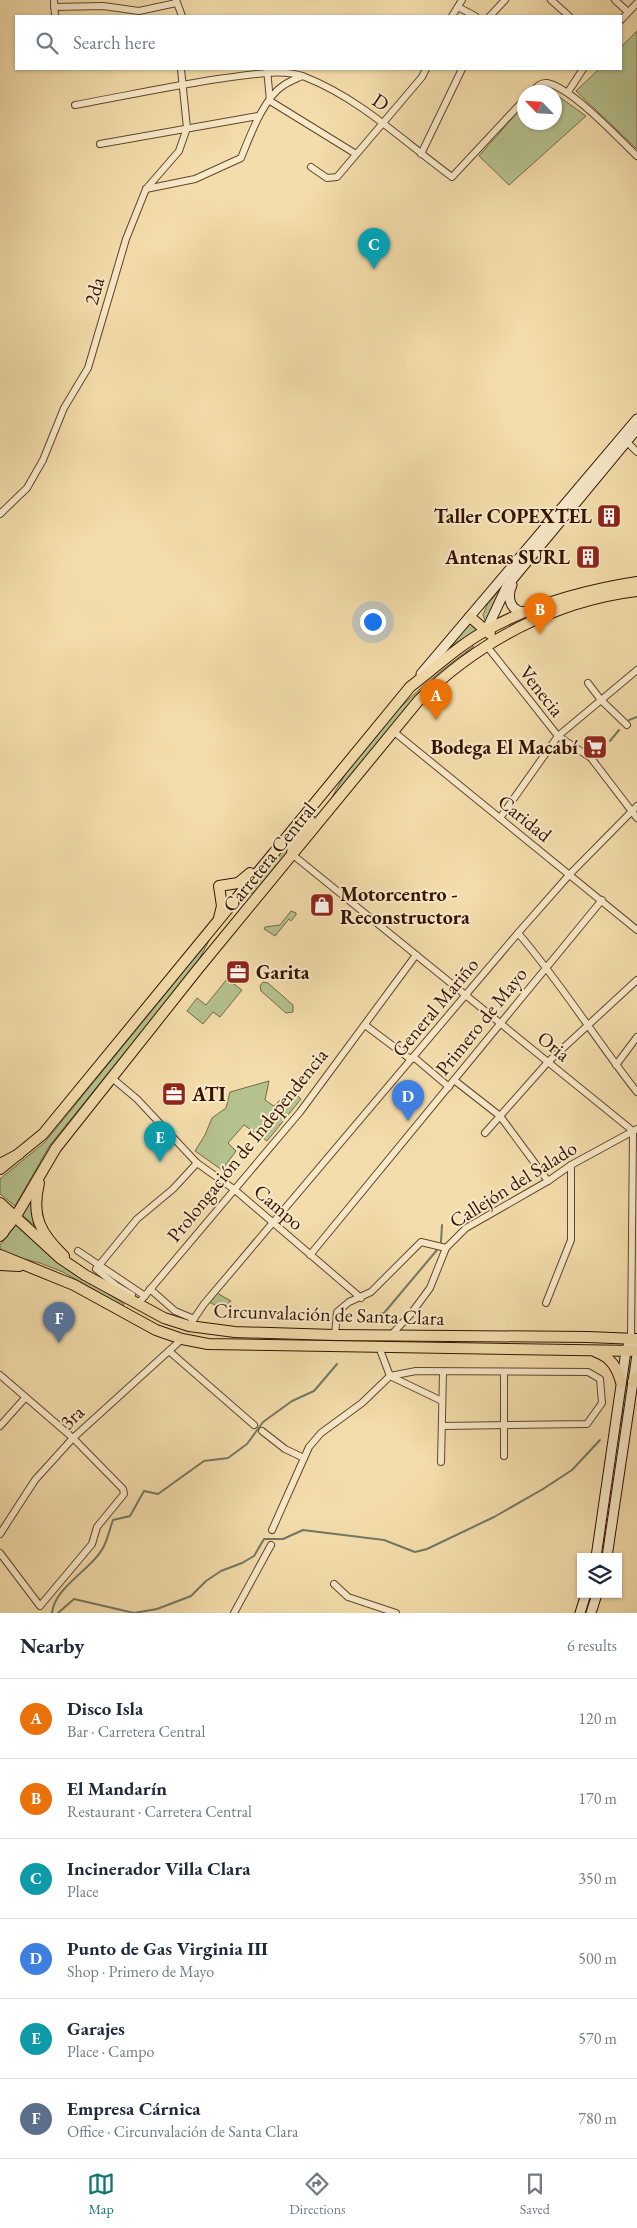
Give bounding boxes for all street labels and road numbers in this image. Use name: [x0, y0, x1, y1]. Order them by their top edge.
street label: D: [367, 87, 395, 117]
street label: 2da: [78, 274, 110, 308]
street label: Venecia: [514, 660, 570, 722]
street label: Caridad: [493, 788, 558, 848]
street label: Carretera Central: [217, 796, 322, 917]
street label: General Mariño: [386, 952, 484, 1062]
street label: Primero de Mayo: [429, 961, 533, 1080]
street label: Oria: [532, 1025, 576, 1067]
street label: Prolongación de Independencia: [161, 1043, 333, 1247]
street label: Callejón del Salado: [444, 1134, 582, 1234]
street label: Campo: [249, 1178, 309, 1236]
street label: Circunvalación de Santa Clara: [213, 1297, 445, 1331]
street label: 3ra: [54, 1399, 90, 1435]

